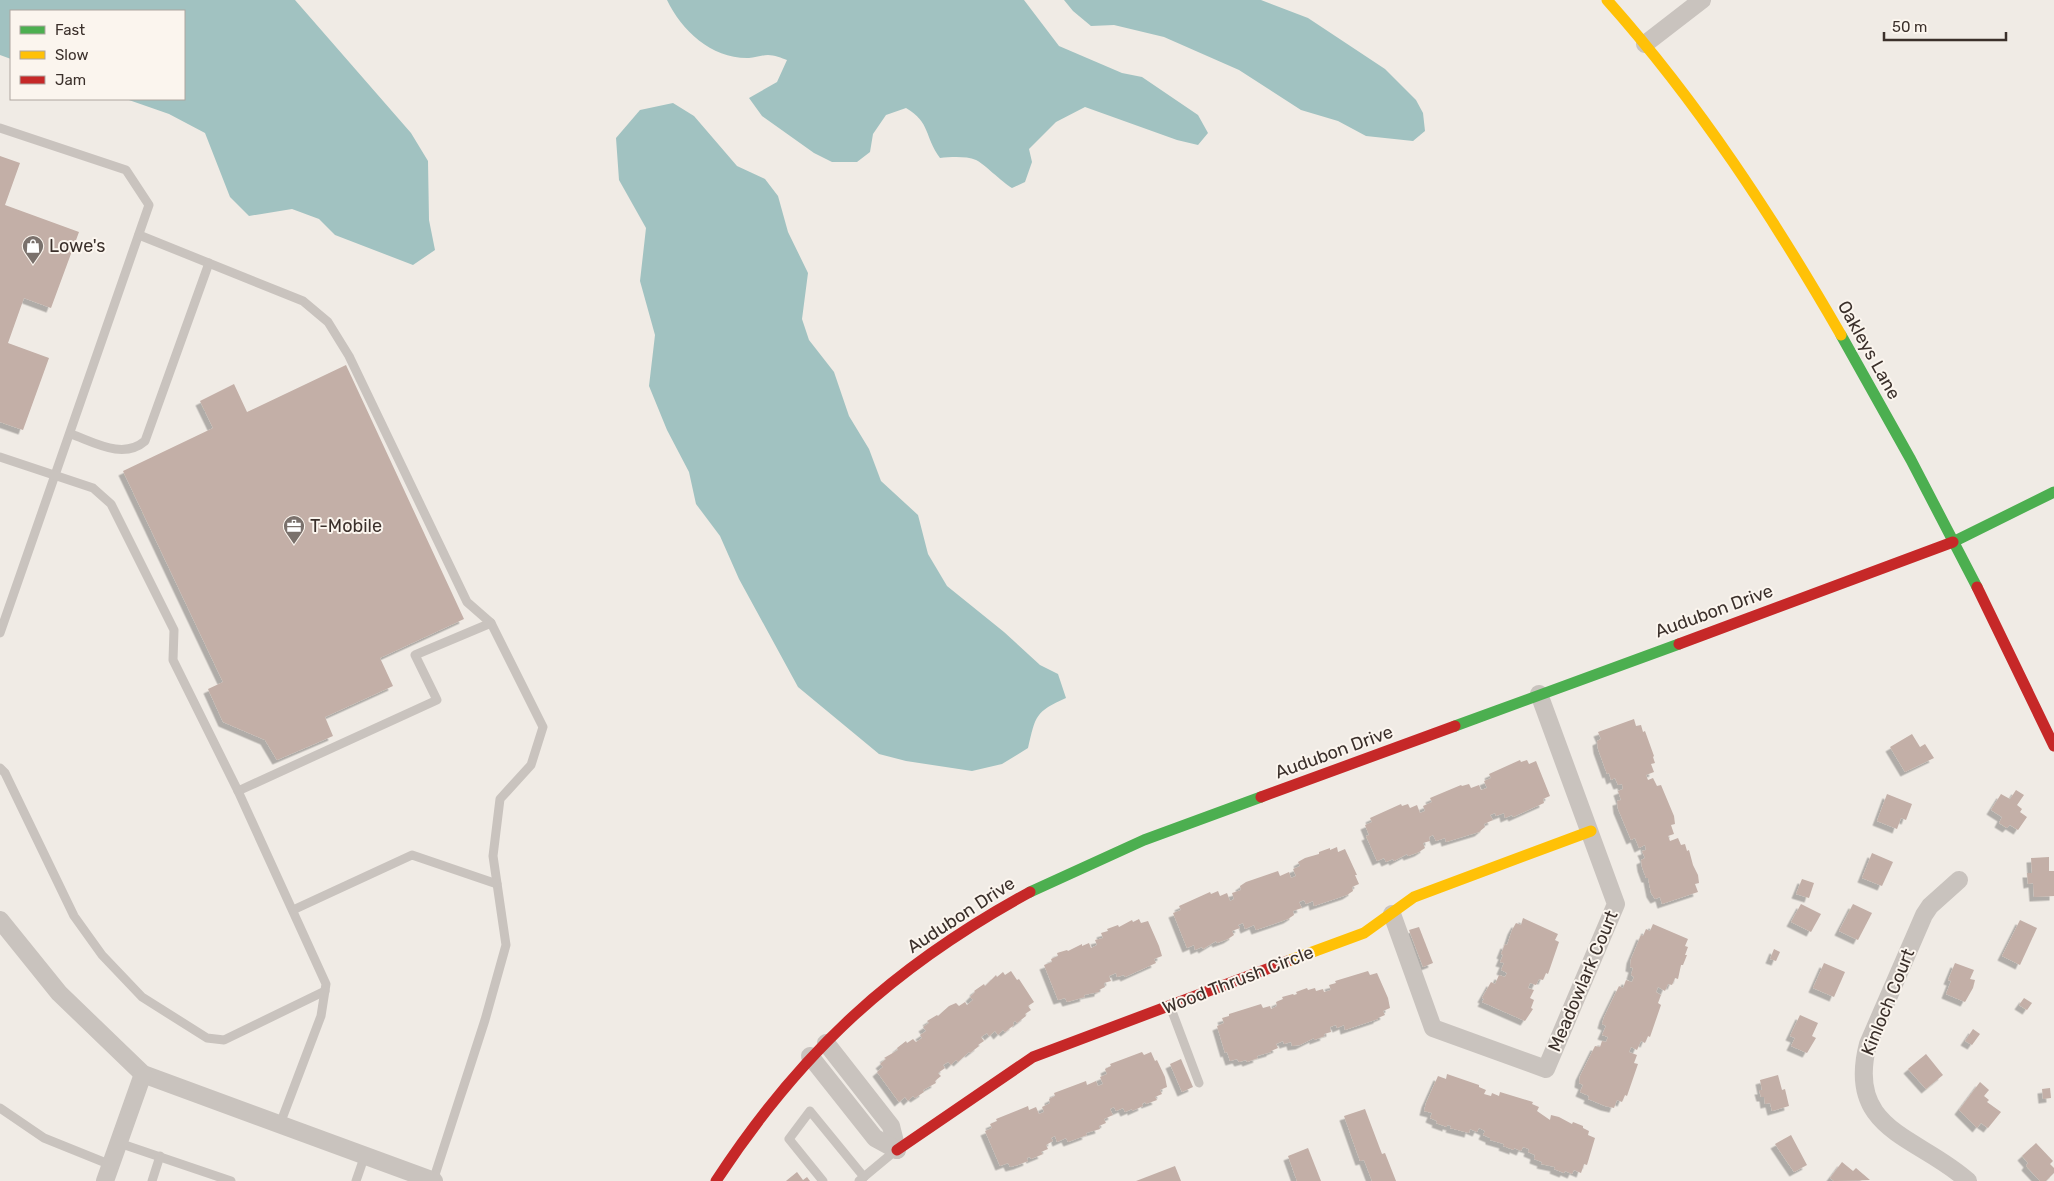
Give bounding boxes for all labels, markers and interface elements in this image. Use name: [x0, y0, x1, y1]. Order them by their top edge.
legend: [10, 10, 185, 100]
scale bar: [1884, 10, 2006, 42]
text: 50 m: [1892, 18, 1927, 36]
text: Fast: [55, 21, 85, 39]
text: Slow: [55, 46, 88, 64]
text: Jam: [55, 71, 86, 89]
shop icon: Lowe's: [21, 234, 45, 265]
place label: Lowe's: [49, 235, 106, 257]
street label: Oakleys Lane: [1833, 297, 1905, 403]
office icon: T-Mobile: [282, 514, 306, 545]
place label: T-Mobile: [310, 515, 382, 537]
street label: Audubon Drive: [1652, 579, 1776, 643]
street label: Audubon Drive: [1272, 720, 1396, 784]
street label: Audubon Drive: [903, 872, 1019, 958]
street label: Meadowlark Court: [1543, 907, 1623, 1055]
street label: Wood Thrush Circle: [1159, 941, 1317, 1019]
street label: Kinloch Court: [1857, 945, 1919, 1059]

